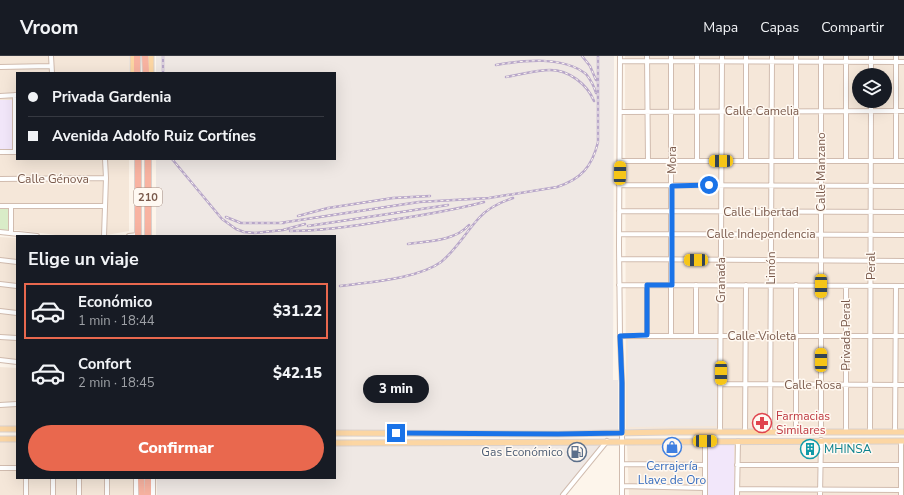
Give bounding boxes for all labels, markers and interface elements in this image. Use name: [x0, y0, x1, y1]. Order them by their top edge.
text: Vroom: [20, 15, 78, 41]
text: Mapa: [703, 18, 738, 37]
text: Capas: [760, 18, 799, 37]
text: Compartir: [821, 18, 884, 37]
map controls: [852, 68, 892, 108]
button: layers: [852, 68, 892, 108]
text: Privada Gardenia: [52, 87, 172, 107]
street label: Calle Camelia: [725, 103, 799, 119]
text: Avenida Adolfo Ruiz Cortínes: [52, 126, 256, 146]
street label: Calle Manzano: [813, 132, 829, 212]
street label: Mora: [664, 146, 680, 174]
car: [709, 155, 733, 167]
car: [614, 161, 626, 185]
street label: Calle Génova: [17, 171, 89, 187]
route start: [700, 176, 718, 194]
road number: 210: [134, 188, 162, 206]
street label: Calle Libertad: [723, 204, 799, 220]
street label: Calle Independencia: [706, 226, 816, 242]
text: Elige un viaje: [28, 247, 139, 271]
street label: Limón: [763, 251, 779, 285]
street label: Peral: [863, 252, 879, 280]
car: [684, 254, 708, 266]
street label: Granada: [713, 257, 729, 303]
car: [815, 274, 827, 298]
text: Económico: [78, 292, 152, 312]
icon: car: [30, 293, 66, 329]
street label: Privada Peral: [838, 299, 854, 371]
text: $31.22: [273, 301, 322, 321]
text: 1 min · 18:44: [78, 312, 154, 330]
street label: Calle Violeta: [728, 328, 796, 344]
car: [815, 348, 827, 372]
text: Confort: [78, 354, 131, 374]
icon: car: [30, 355, 66, 391]
car: [715, 361, 727, 385]
text: $42.15: [273, 363, 322, 383]
text: 2 min · 18:45: [78, 374, 154, 392]
callout: 3 min: [363, 375, 429, 403]
street label: Calle Rosa: [784, 377, 842, 393]
text: 3 min: [379, 380, 413, 398]
place label: Farmacias Similares: [776, 408, 830, 438]
pharmacy icon: Farmacias Similares: [751, 412, 773, 434]
route end: [387, 424, 405, 442]
button: Confirmar: [28, 425, 324, 471]
car: [693, 435, 717, 447]
shop icon: Cerrajería Llave de Oro: [661, 436, 683, 458]
building icon: MHINSA: [799, 438, 821, 460]
fuel station icon: Gas Económico: [566, 441, 588, 463]
place label: MHINSA: [824, 441, 872, 457]
place label: Gas Económico: [481, 444, 563, 460]
place label: Cerrajería Llave de Oro: [638, 458, 707, 488]

